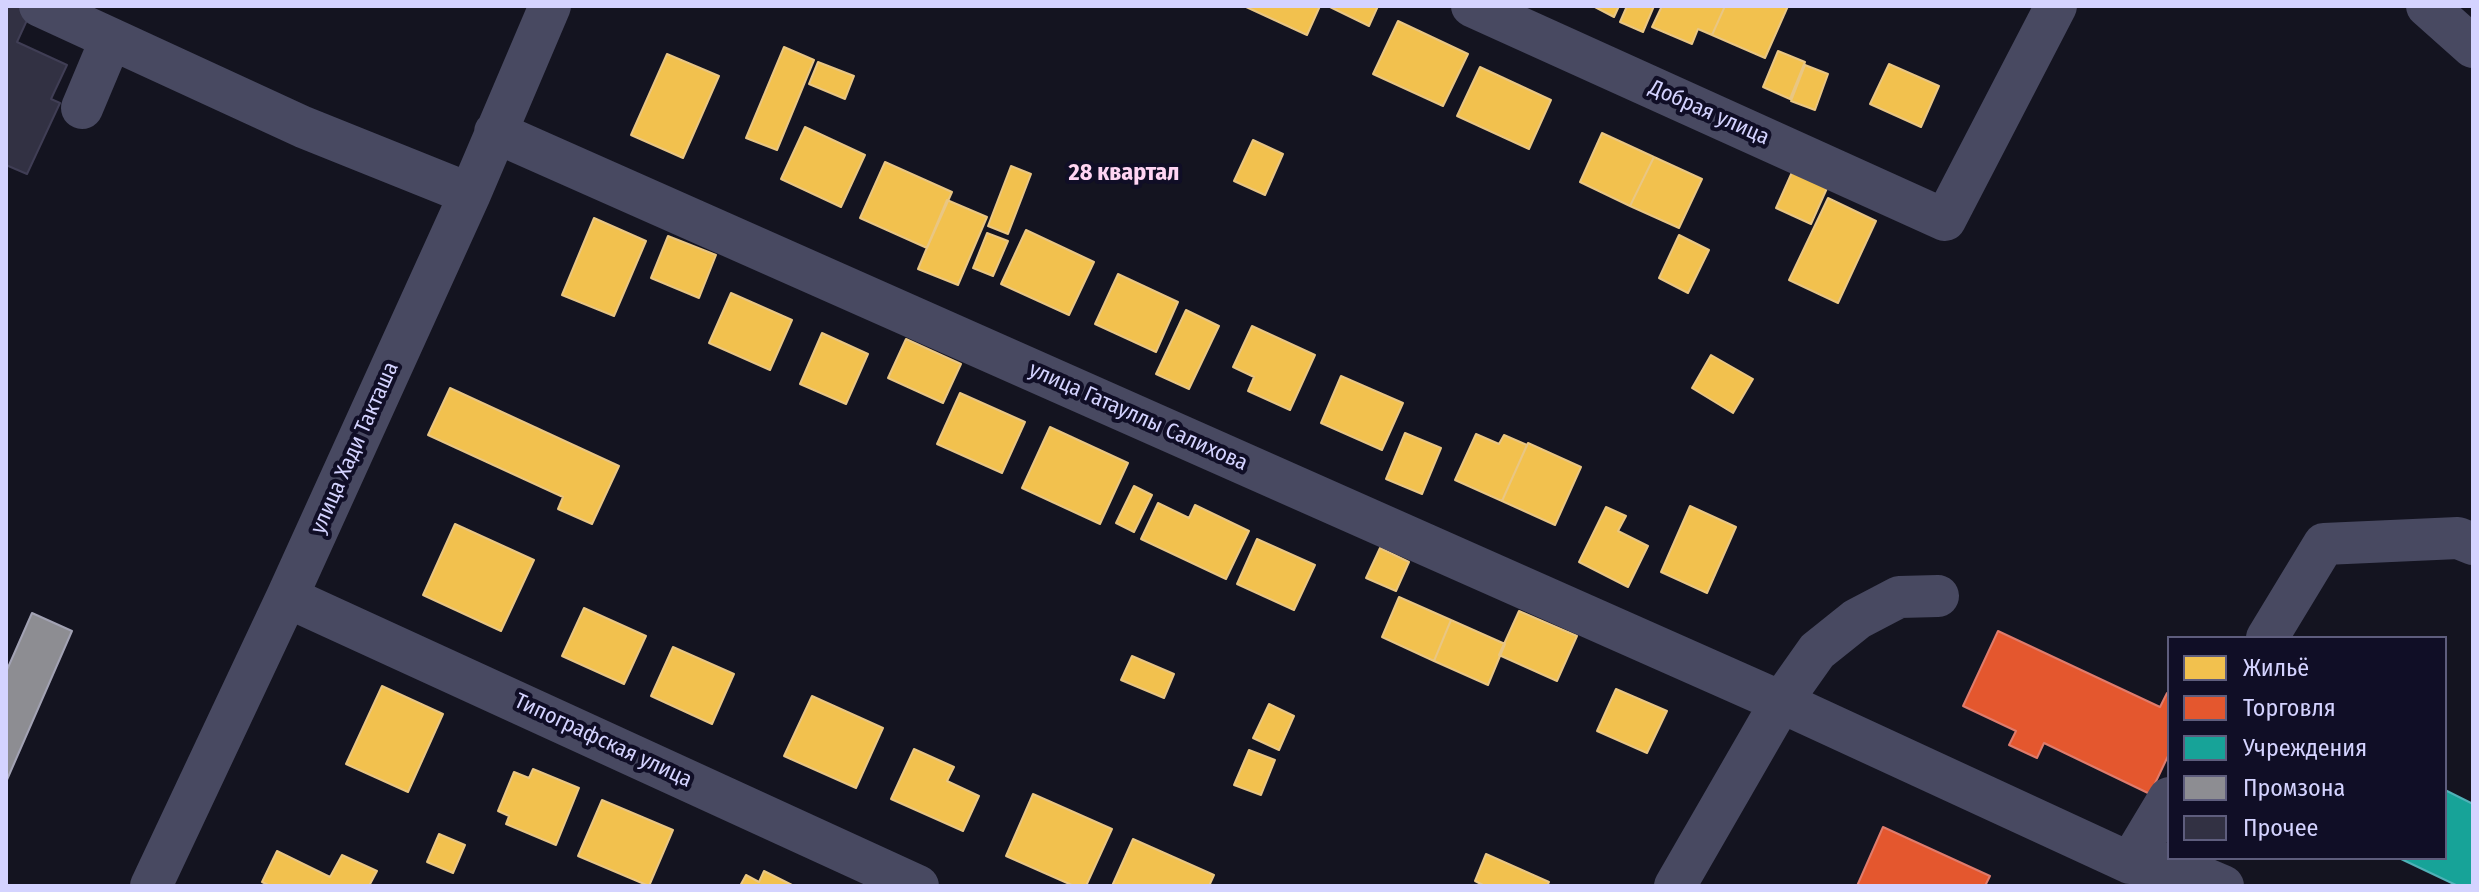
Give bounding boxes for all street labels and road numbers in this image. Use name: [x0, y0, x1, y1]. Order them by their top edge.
street label: Добрая улица: [1645, 75, 1773, 151]
street label: улица Гатауллы Салихова: [1025, 357, 1251, 477]
street label: улица Хади Такташа: [305, 358, 405, 538]
street label: Типографская улица: [510, 688, 696, 794]

